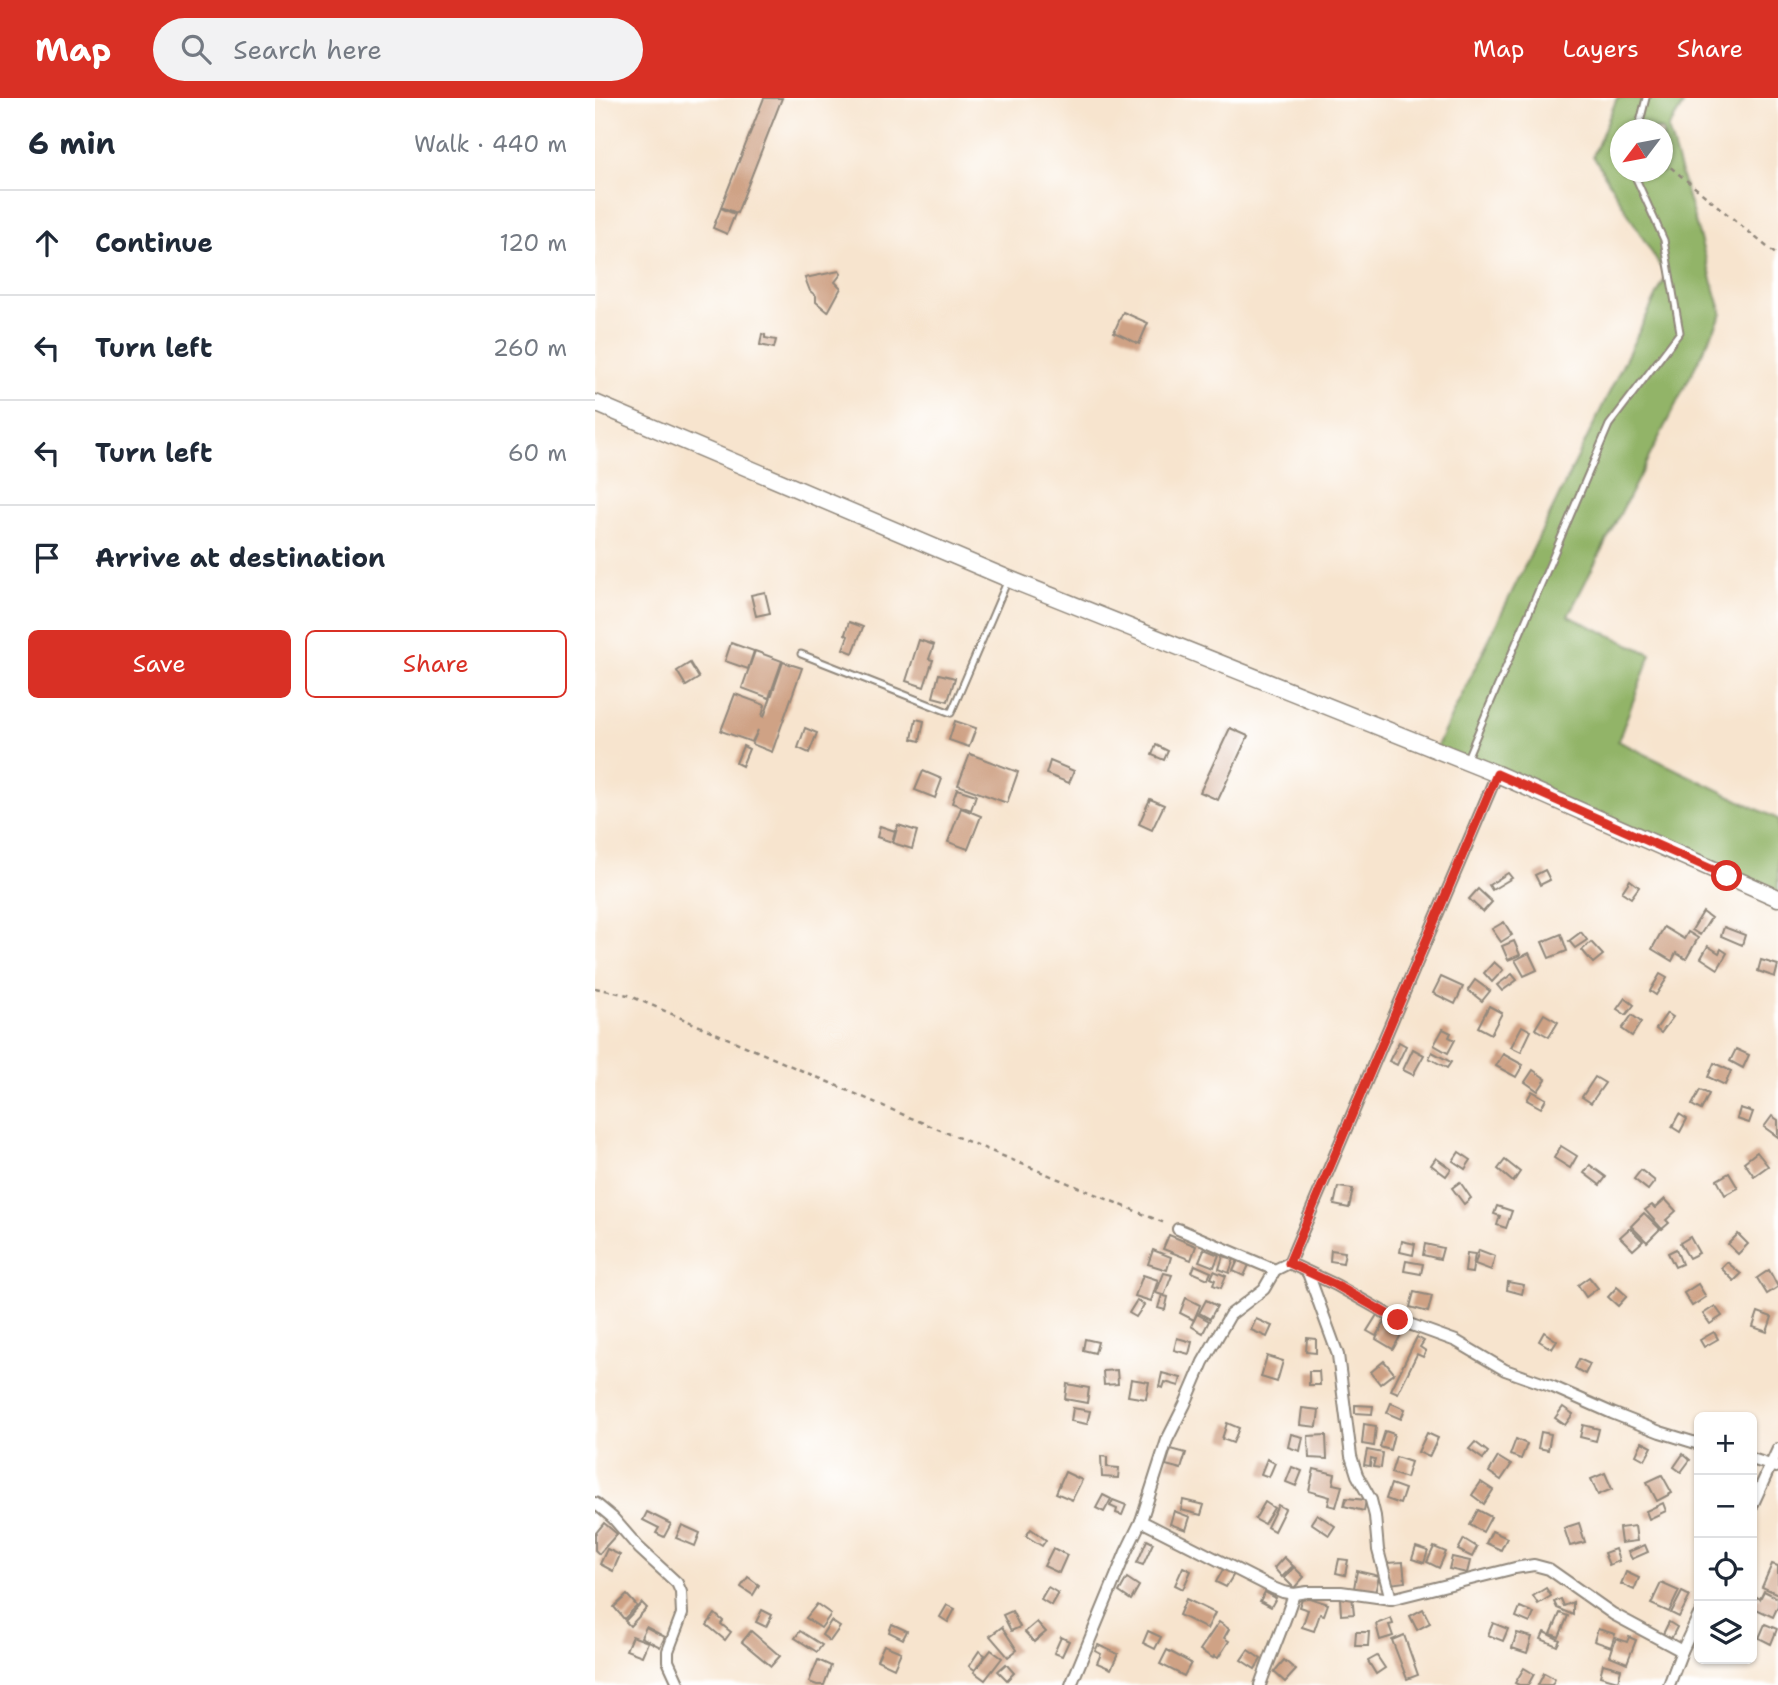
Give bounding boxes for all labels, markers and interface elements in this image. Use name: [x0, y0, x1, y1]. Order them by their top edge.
search box: [153, 18, 643, 81]
text: Map: [35, 27, 111, 72]
icon: search: [177, 30, 215, 68]
text: Search here: [233, 32, 382, 67]
text: Map: [1473, 33, 1524, 65]
text: Layers: [1562, 33, 1639, 65]
text: Share: [1677, 33, 1743, 65]
north arrow: [1610, 119, 1673, 182]
text: 6 min: [28, 123, 115, 164]
text: Walk · 440 m: [414, 129, 567, 159]
icon: ahead: [28, 224, 66, 262]
text: Continue: [95, 225, 213, 260]
text: 120 m: [499, 228, 567, 258]
icon: left: [28, 329, 66, 367]
text: Turn left: [95, 330, 212, 365]
text: 260 m: [493, 333, 567, 363]
icon: left: [28, 434, 66, 472]
text: Turn left: [95, 435, 212, 470]
text: 60 m: [508, 438, 567, 468]
icon: arrive: [28, 539, 66, 577]
text: Arrive at destination: [95, 540, 385, 575]
button: Save: [28, 630, 291, 698]
button: Share: [305, 630, 567, 698]
route start: [1711, 860, 1742, 891]
route end: [1382, 1304, 1413, 1335]
map controls: [1694, 1412, 1757, 1664]
button: +: [1694, 1412, 1757, 1475]
button: −: [1694, 1475, 1757, 1538]
button: locate: [1694, 1538, 1757, 1601]
button: layers: [1694, 1601, 1757, 1664]

